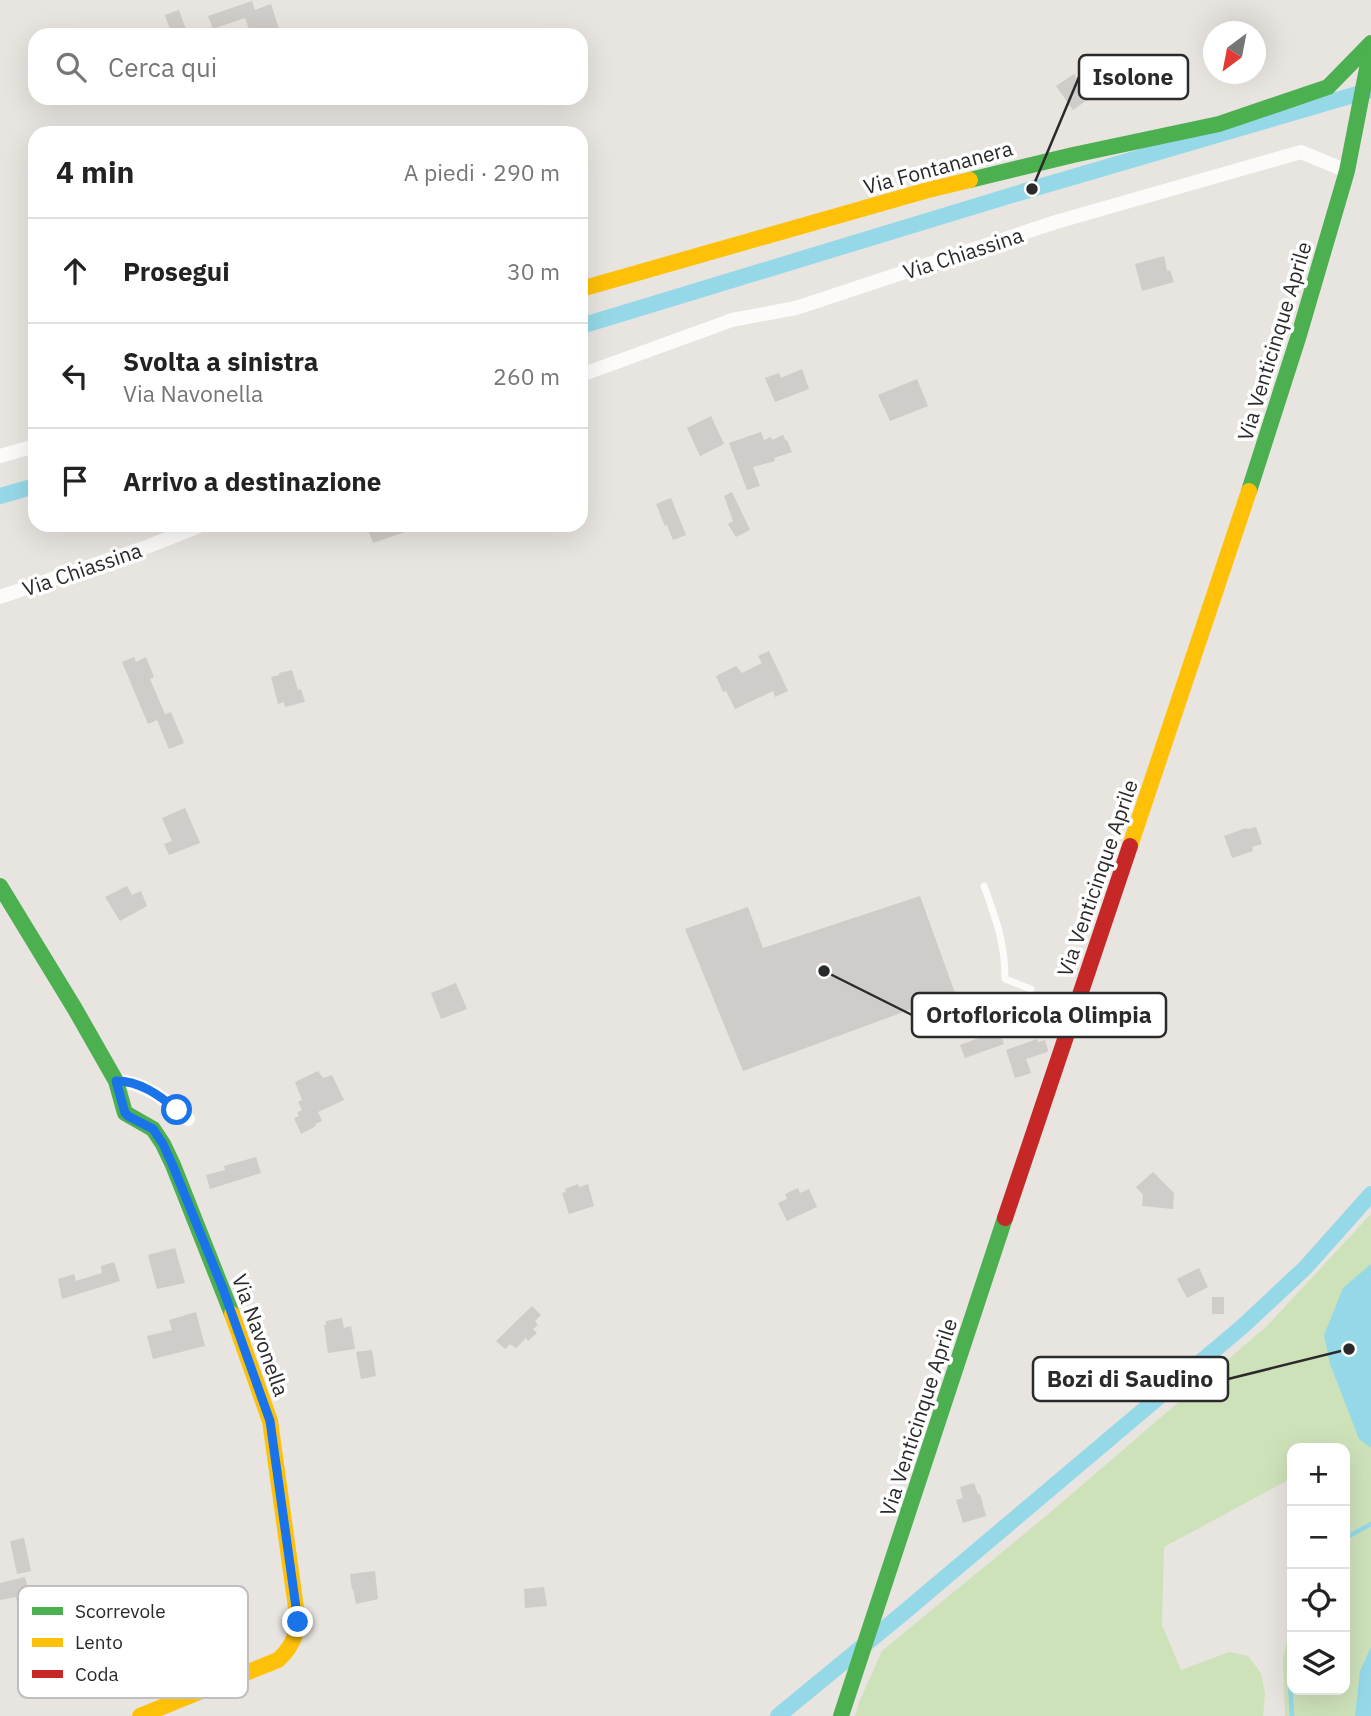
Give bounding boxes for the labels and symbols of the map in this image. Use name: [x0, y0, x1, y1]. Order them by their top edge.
north arrow: [1203, 21, 1266, 84]
callout: Isolone: [1079, 55, 1188, 99]
text: Isolone: [1093, 61, 1174, 91]
street label: Via Fontananera: [860, 134, 1016, 200]
street label: Via Chiassina: [900, 220, 1026, 286]
street label: Via Venticinque Aprile: [1230, 238, 1318, 444]
street label: Via Chiassina: [19, 536, 145, 602]
street label: Via Venticinque Aprile: [1050, 776, 1144, 980]
callout: Ortofloricola Olimpia: [912, 993, 1166, 1037]
text: Ortofloricola Olimpia: [926, 999, 1152, 1029]
route start: [161, 1094, 192, 1125]
street label: Via Navonella: [226, 1270, 296, 1400]
street label: Via Venticinque Aprile: [873, 1314, 963, 1520]
callout: Bozi di Saudino: [1033, 1357, 1228, 1401]
text: Bozi di Saudino: [1047, 1363, 1213, 1393]
legend: [18, 1586, 248, 1698]
text: Scorrevole: [75, 1599, 166, 1623]
route end: [282, 1606, 313, 1637]
text: Lento: [75, 1630, 123, 1654]
text: Coda: [75, 1662, 119, 1686]

